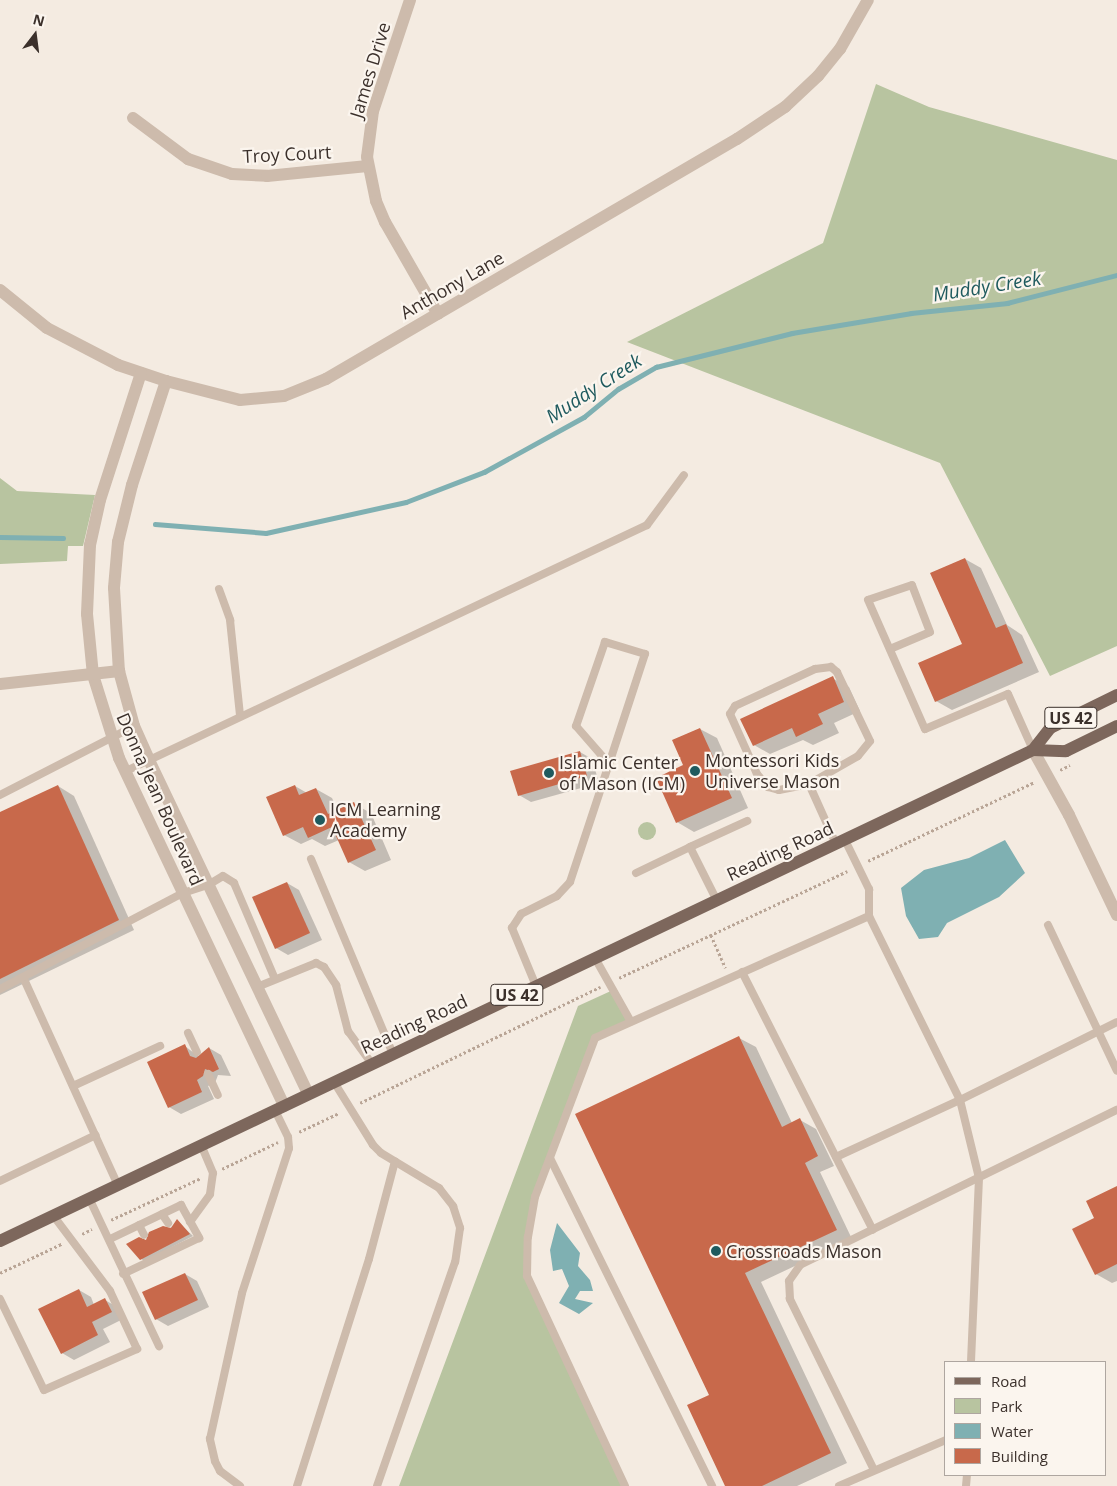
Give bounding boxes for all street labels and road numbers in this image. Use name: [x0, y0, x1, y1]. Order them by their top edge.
street label: James Drive: [345, 20, 395, 120]
street label: Troy Court: [242, 141, 332, 167]
street label: Anthony Lane: [396, 247, 508, 323]
road number: US 42: [1044, 704, 1098, 731]
street label: Donna Jean Boulevard: [112, 709, 208, 889]
street label: Reading Road: [723, 817, 837, 885]
road number: US 42: [490, 982, 544, 1008]
street label: Reading Road: [357, 990, 471, 1058]

